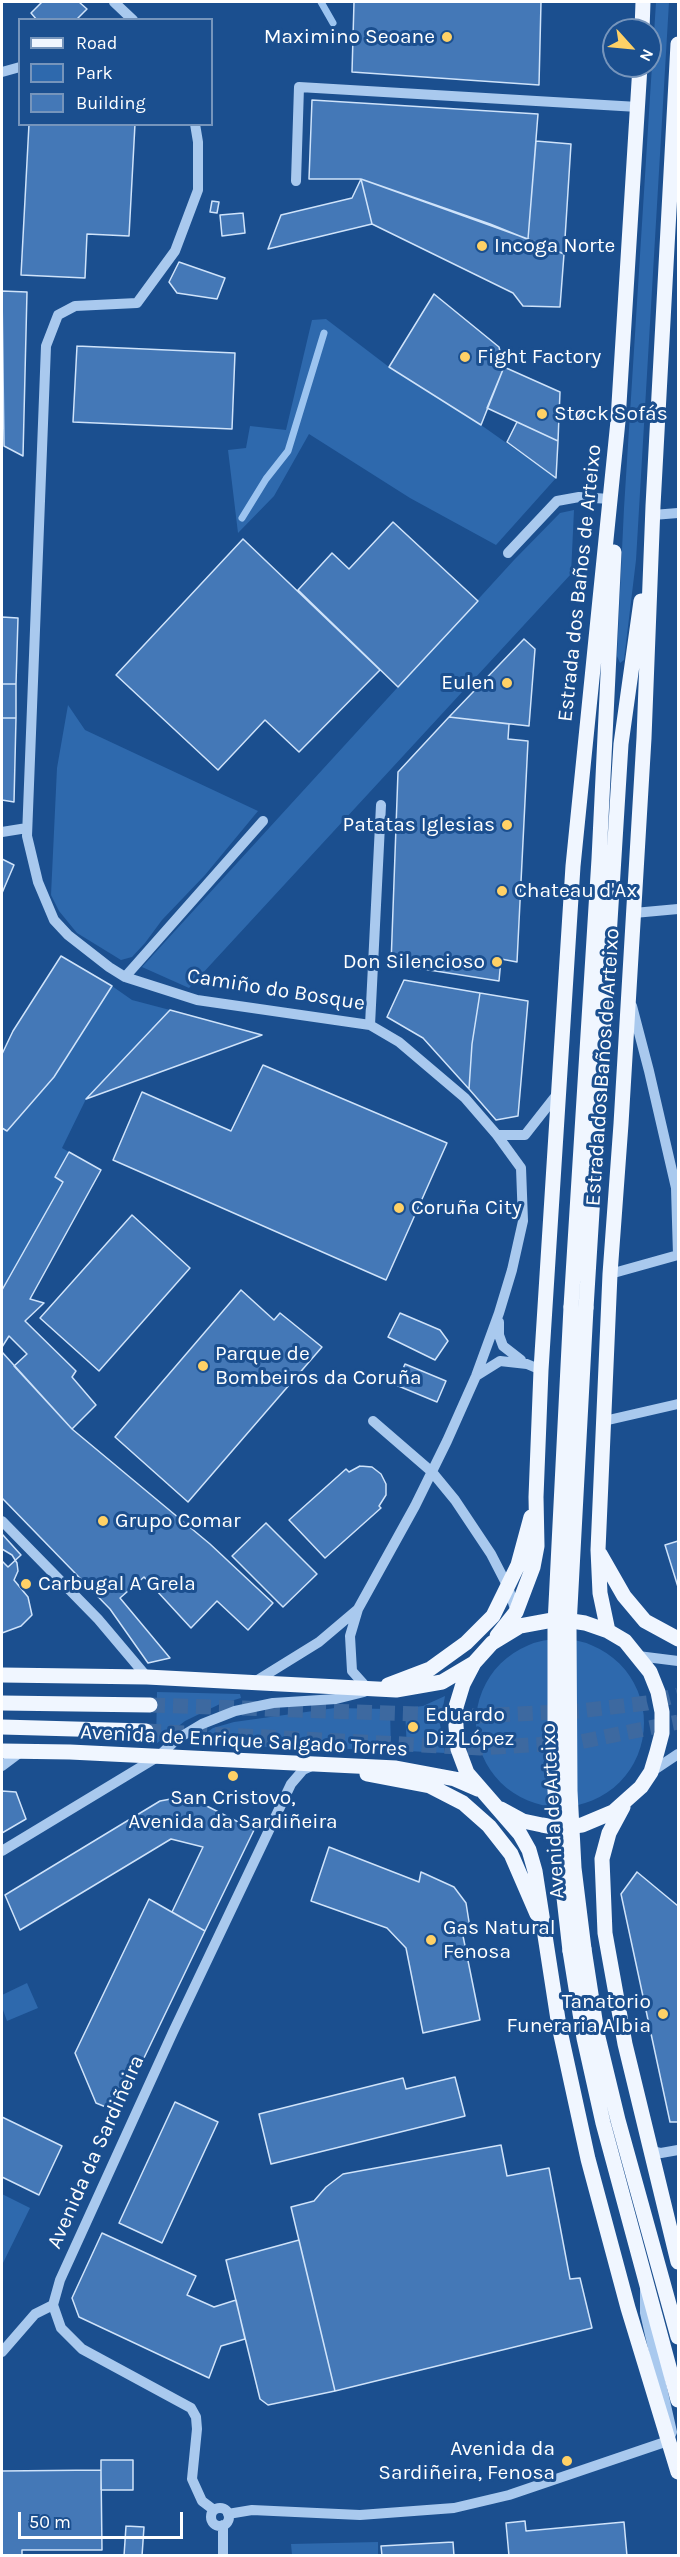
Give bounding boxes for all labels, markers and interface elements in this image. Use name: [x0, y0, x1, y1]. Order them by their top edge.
legend: [18, 18, 213, 126]
north arrow: [602, 18, 662, 78]
place label: Maximino Seoane: [264, 24, 435, 50]
marker: Maximino Seoane: [440, 30, 454, 44]
text: Road: [76, 32, 117, 54]
text: N: [636, 46, 658, 65]
text: Park: [76, 62, 113, 84]
text: Building: [76, 92, 146, 114]
place label: Incoga Norte: [494, 233, 615, 259]
marker: Incoga Norte: [475, 239, 489, 253]
place label: Fight Factory: [477, 344, 601, 370]
marker: Fight Factory: [458, 350, 472, 364]
place label: Støck Sofás: [554, 401, 668, 427]
marker: Støck Sofás: [535, 407, 549, 421]
street label: Estrada dos Baños de Arteixo: [553, 443, 607, 723]
place label: Eulen: [441, 670, 495, 696]
marker: Eulen: [500, 676, 514, 690]
place label: Patatas Iglesias: [343, 812, 495, 838]
marker: Patatas Iglesias: [500, 818, 514, 832]
place label: Chateau d'Ax: [514, 878, 637, 904]
marker: Chateau d'Ax: [495, 884, 509, 898]
street label: Estrada dos Baños de Arteixo: [581, 927, 625, 1207]
place label: Don Silencioso: [343, 949, 485, 975]
marker: Don Silencioso: [490, 955, 504, 969]
street label: Camiño do Bosque: [185, 963, 367, 1017]
place label: Coruña City: [411, 1195, 522, 1221]
marker: Coruña City: [392, 1201, 406, 1215]
place label: Parque de Bombeiros da Coruña: [215, 1341, 422, 1391]
marker: Parque de Bombeiros da Coruña: [196, 1359, 210, 1373]
place label: Grupo Comar: [115, 1508, 241, 1534]
marker: Grupo Comar: [96, 1514, 110, 1528]
place label: Carbugal A Grela: [38, 1571, 196, 1597]
marker: Carbugal A Grela: [19, 1577, 33, 1591]
place label: Eduardo Diz López: [425, 1702, 514, 1752]
street label: Avenida de Enrique Salgado Torres: [80, 1720, 408, 1762]
marker: Eduardo Diz López: [406, 1720, 420, 1734]
street label: Avenida de Arteixo: [536, 1723, 570, 1899]
marker: San Cristovo, Avenida da Sardiñeira: [226, 1769, 240, 1783]
place label: San Cristovo, Avenida da Sardiñeira: [128, 1785, 338, 1835]
place label: Gas Natural Fenosa: [443, 1915, 556, 1965]
marker: Gas Natural Fenosa: [424, 1933, 438, 1947]
place label: Tanatorio Funeraria Albia: [507, 1989, 651, 2039]
marker: Tanatorio Funeraria Albia: [656, 2007, 670, 2021]
street label: Avenida da Sardiñeira: [42, 2051, 150, 2253]
place label: Avenida da Sardiñeira, Fenosa: [378, 2436, 555, 2486]
marker: Avenida da Sardiñeira, Fenosa: [560, 2454, 574, 2468]
scale bar: [21, 2500, 186, 2538]
text: 50 m: [29, 2511, 71, 2533]

